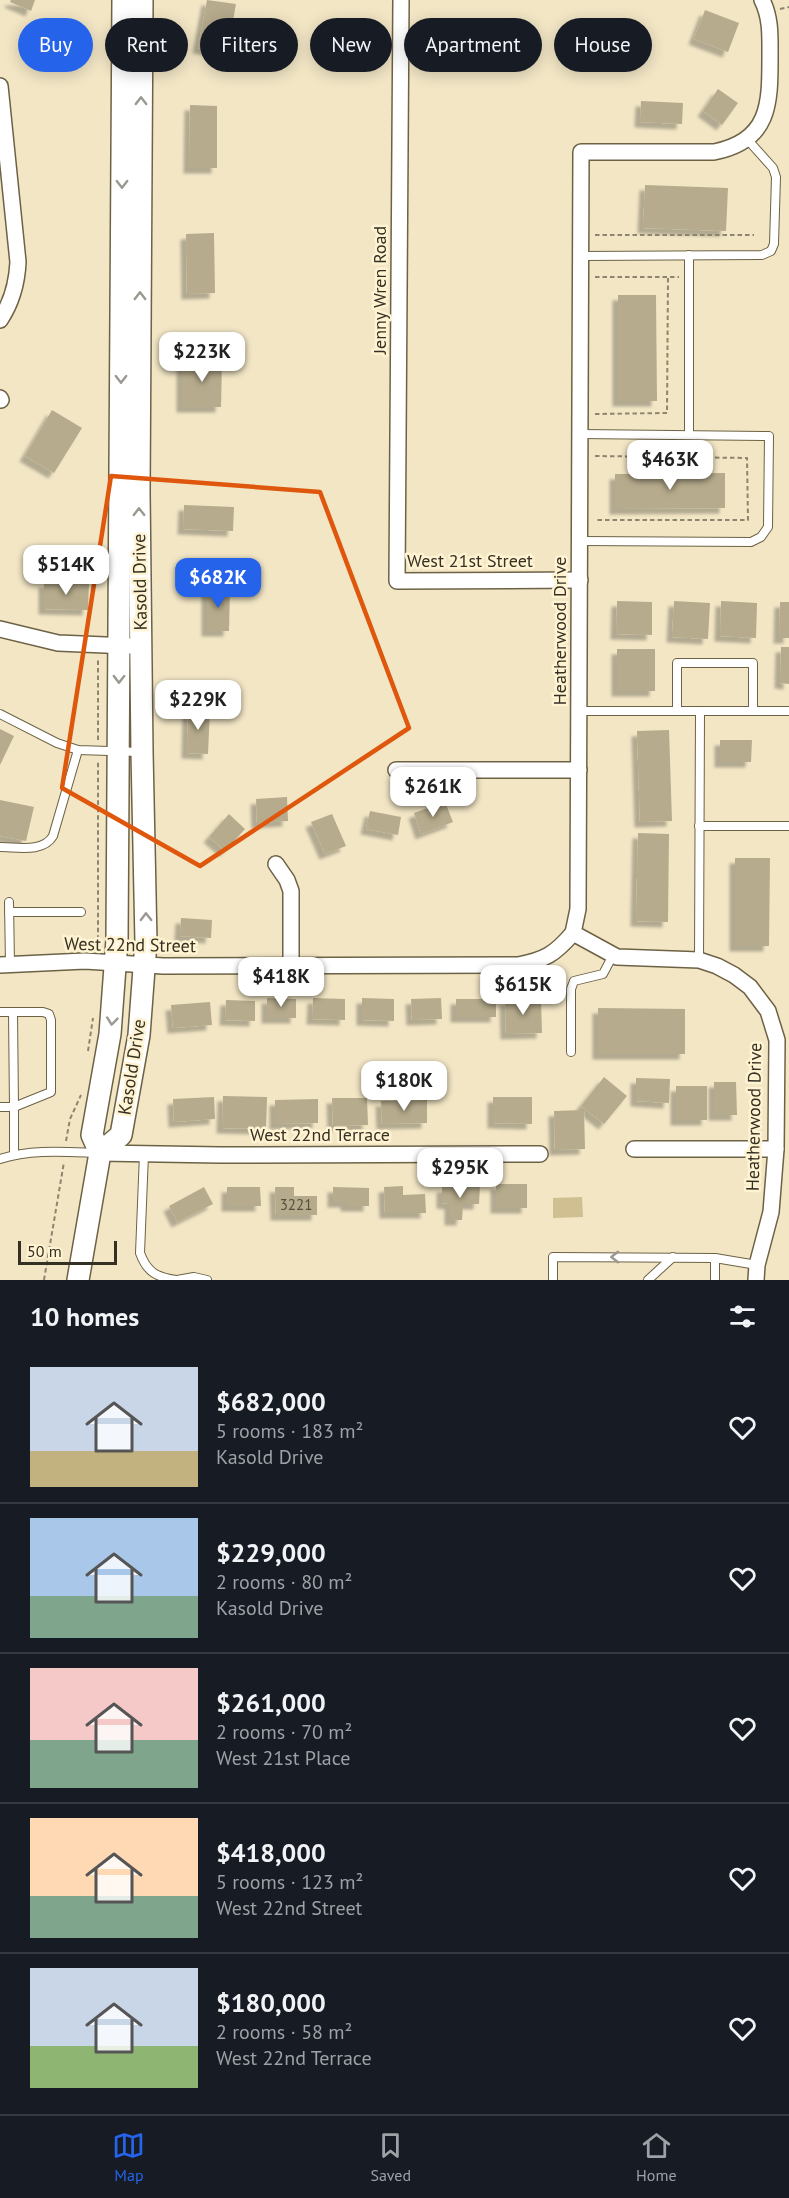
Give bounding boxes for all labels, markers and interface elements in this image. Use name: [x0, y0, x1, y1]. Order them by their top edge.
chip: Buy: [18, 18, 93, 72]
chip: Rent: [105, 18, 188, 72]
chip: Filters: [200, 18, 298, 72]
chip: New: [310, 18, 392, 72]
chip: Apartment: [404, 18, 542, 72]
chip: House: [554, 18, 652, 72]
one-way arrow: [135, 97, 147, 106]
one-way arrow: [116, 180, 128, 189]
street label: Jenny Wren Road: [368, 226, 391, 355]
one-way arrow: [134, 292, 146, 301]
pin: $223K: [160, 332, 244, 383]
text: $223K: [173, 338, 231, 364]
one-way arrow: [115, 375, 127, 384]
pin: $463K: [628, 440, 712, 491]
text: $463K: [641, 446, 699, 472]
one-way arrow: [133, 508, 145, 517]
street label: Kasold Drive: [127, 533, 152, 631]
pin: $514K: [24, 545, 108, 596]
street label: West 21st Street: [407, 549, 533, 572]
text: $514K: [37, 551, 95, 577]
street label: Heatherwood Drive: [548, 557, 571, 705]
pin: $682K: [176, 558, 260, 609]
text: $682K: [189, 564, 247, 590]
one-way arrow: [113, 675, 125, 684]
pin: $229K: [156, 680, 240, 731]
text: $229K: [169, 686, 227, 712]
pin: $261K: [391, 767, 475, 818]
text: $261K: [404, 773, 462, 799]
one-way arrow: [140, 912, 152, 921]
street label: West 22nd Street: [64, 932, 196, 957]
pin: $418K: [239, 957, 323, 1008]
text: $418K: [252, 963, 310, 989]
pin: $615K: [481, 965, 565, 1016]
text: $615K: [494, 971, 552, 997]
one-way arrow: [106, 1017, 118, 1026]
street label: Kasold Drive: [113, 1017, 150, 1116]
street label: Heatherwood Drive: [741, 1043, 766, 1191]
pin: $180K: [362, 1061, 446, 1112]
text: $180K: [375, 1067, 433, 1093]
street label: West 22nd Terrace: [250, 1123, 390, 1146]
pin: $295K: [418, 1148, 502, 1199]
text: $295K: [431, 1154, 489, 1180]
house number: 3221: [280, 1195, 312, 1214]
scale bar: [18, 1238, 117, 1266]
text: 50 m: [27, 1241, 62, 1261]
one-way arrow: [610, 1251, 619, 1263]
text: 10 homes: [30, 1300, 139, 1333]
icon: filters: [726, 1300, 759, 1333]
text: $682,000: [216, 1385, 326, 1418]
icon: home: [78, 1391, 150, 1463]
icon: heart: [726, 1411, 759, 1444]
text: 5 rooms · 183 m²: [216, 1418, 363, 1444]
text: Kasold Drive: [216, 1444, 323, 1470]
text: $229,000: [216, 1536, 326, 1569]
icon: home: [78, 1542, 150, 1614]
icon: heart: [726, 1562, 759, 1595]
text: 2 rooms · 80 m²: [216, 1569, 352, 1595]
text: Kasold Drive: [216, 1595, 323, 1621]
text: $261,000: [216, 1686, 326, 1719]
icon: home: [78, 1692, 150, 1764]
icon: heart: [726, 1712, 759, 1745]
text: 2 rooms · 70 m²: [216, 1719, 352, 1745]
text: West 21st Place: [216, 1745, 350, 1771]
text: $418,000: [216, 1836, 326, 1869]
icon: home: [78, 1842, 150, 1914]
icon: heart: [726, 1862, 759, 1895]
text: 5 rooms · 123 m²: [216, 1869, 363, 1895]
text: West 22nd Street: [216, 1895, 362, 1921]
text: $180,000: [216, 1986, 326, 2019]
icon: home: [78, 1992, 150, 2064]
icon: heart: [726, 2012, 759, 2045]
text: 2 rooms · 58 m²: [216, 2019, 352, 2045]
text: West 22nd Terrace: [216, 2045, 372, 2071]
tab: Map: [112, 2129, 145, 2185]
tab: Saved: [370, 2129, 411, 2185]
tab: Home: [636, 2129, 677, 2185]

